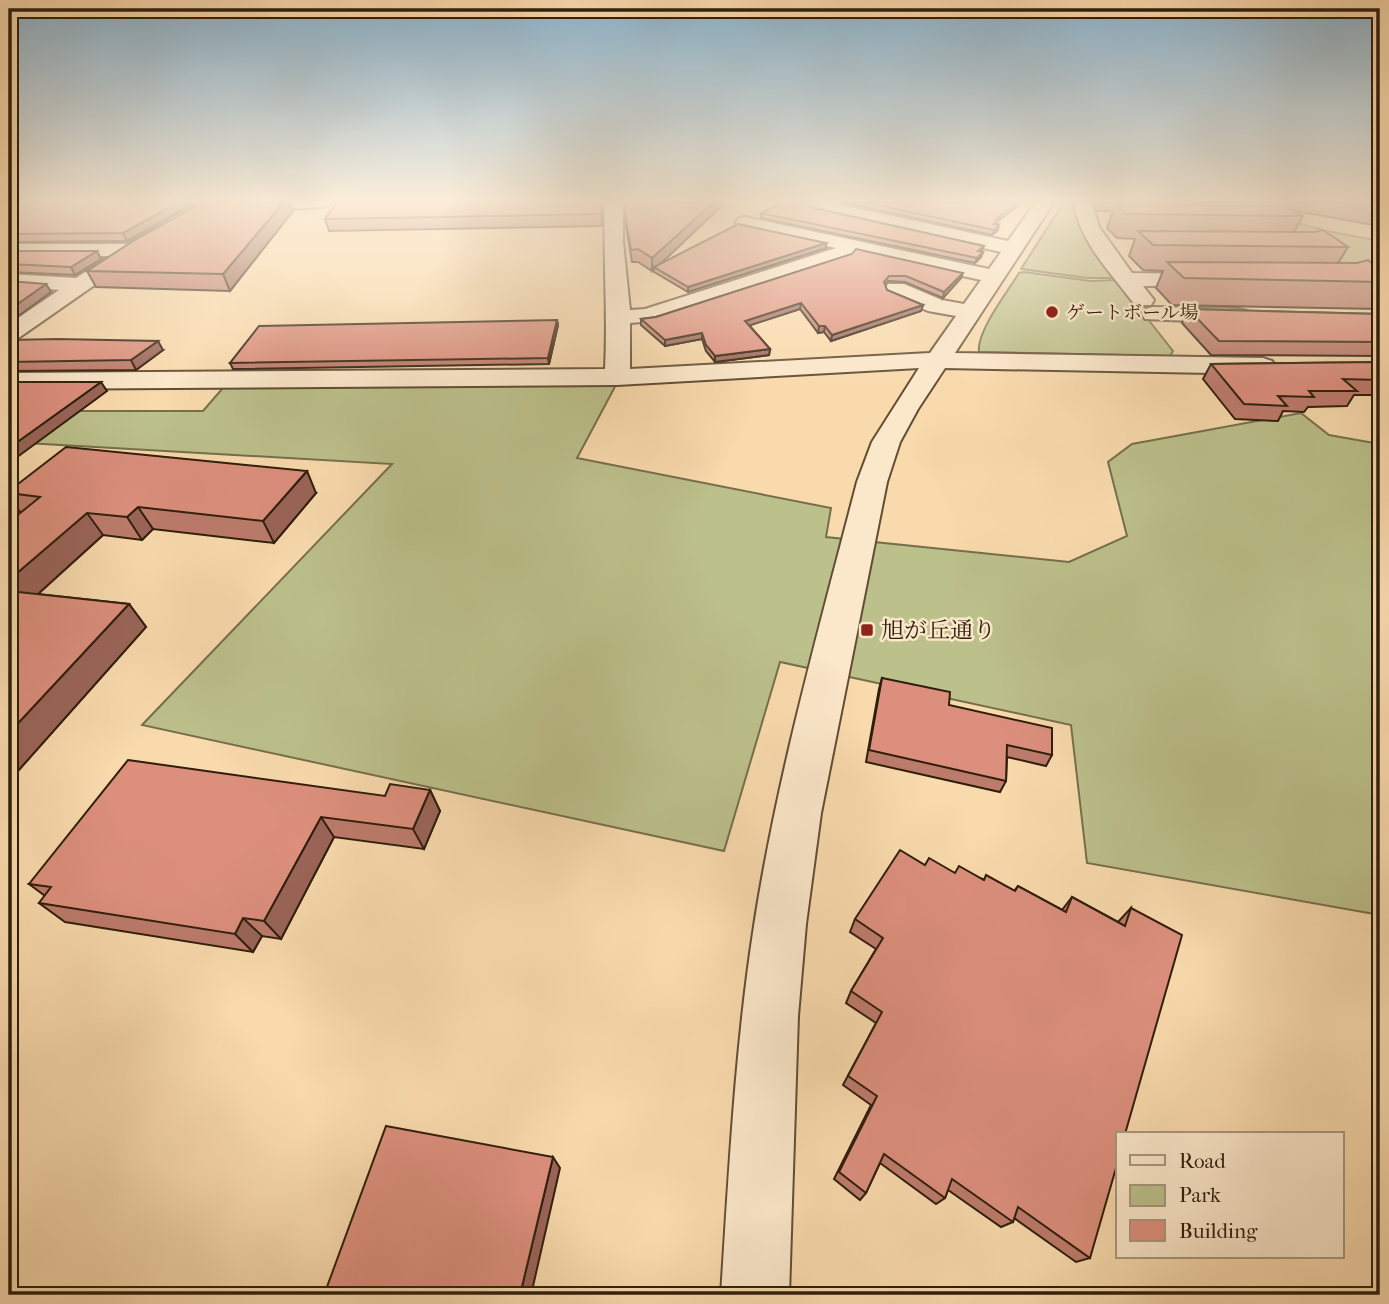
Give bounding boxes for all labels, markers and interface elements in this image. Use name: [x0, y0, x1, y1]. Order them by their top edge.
place label: ゲートボール場: [1066, 302, 1199, 324]
marker: ゲートボール場: [1044, 304, 1060, 320]
place label: 旭が丘通り: [881, 617, 996, 644]
marker: 旭が丘通り: [859, 622, 875, 638]
legend: [1116, 1132, 1344, 1258]
text: Road: [1179, 1149, 1226, 1173]
text: Park: [1179, 1183, 1221, 1207]
text: Building: [1179, 1219, 1258, 1243]

